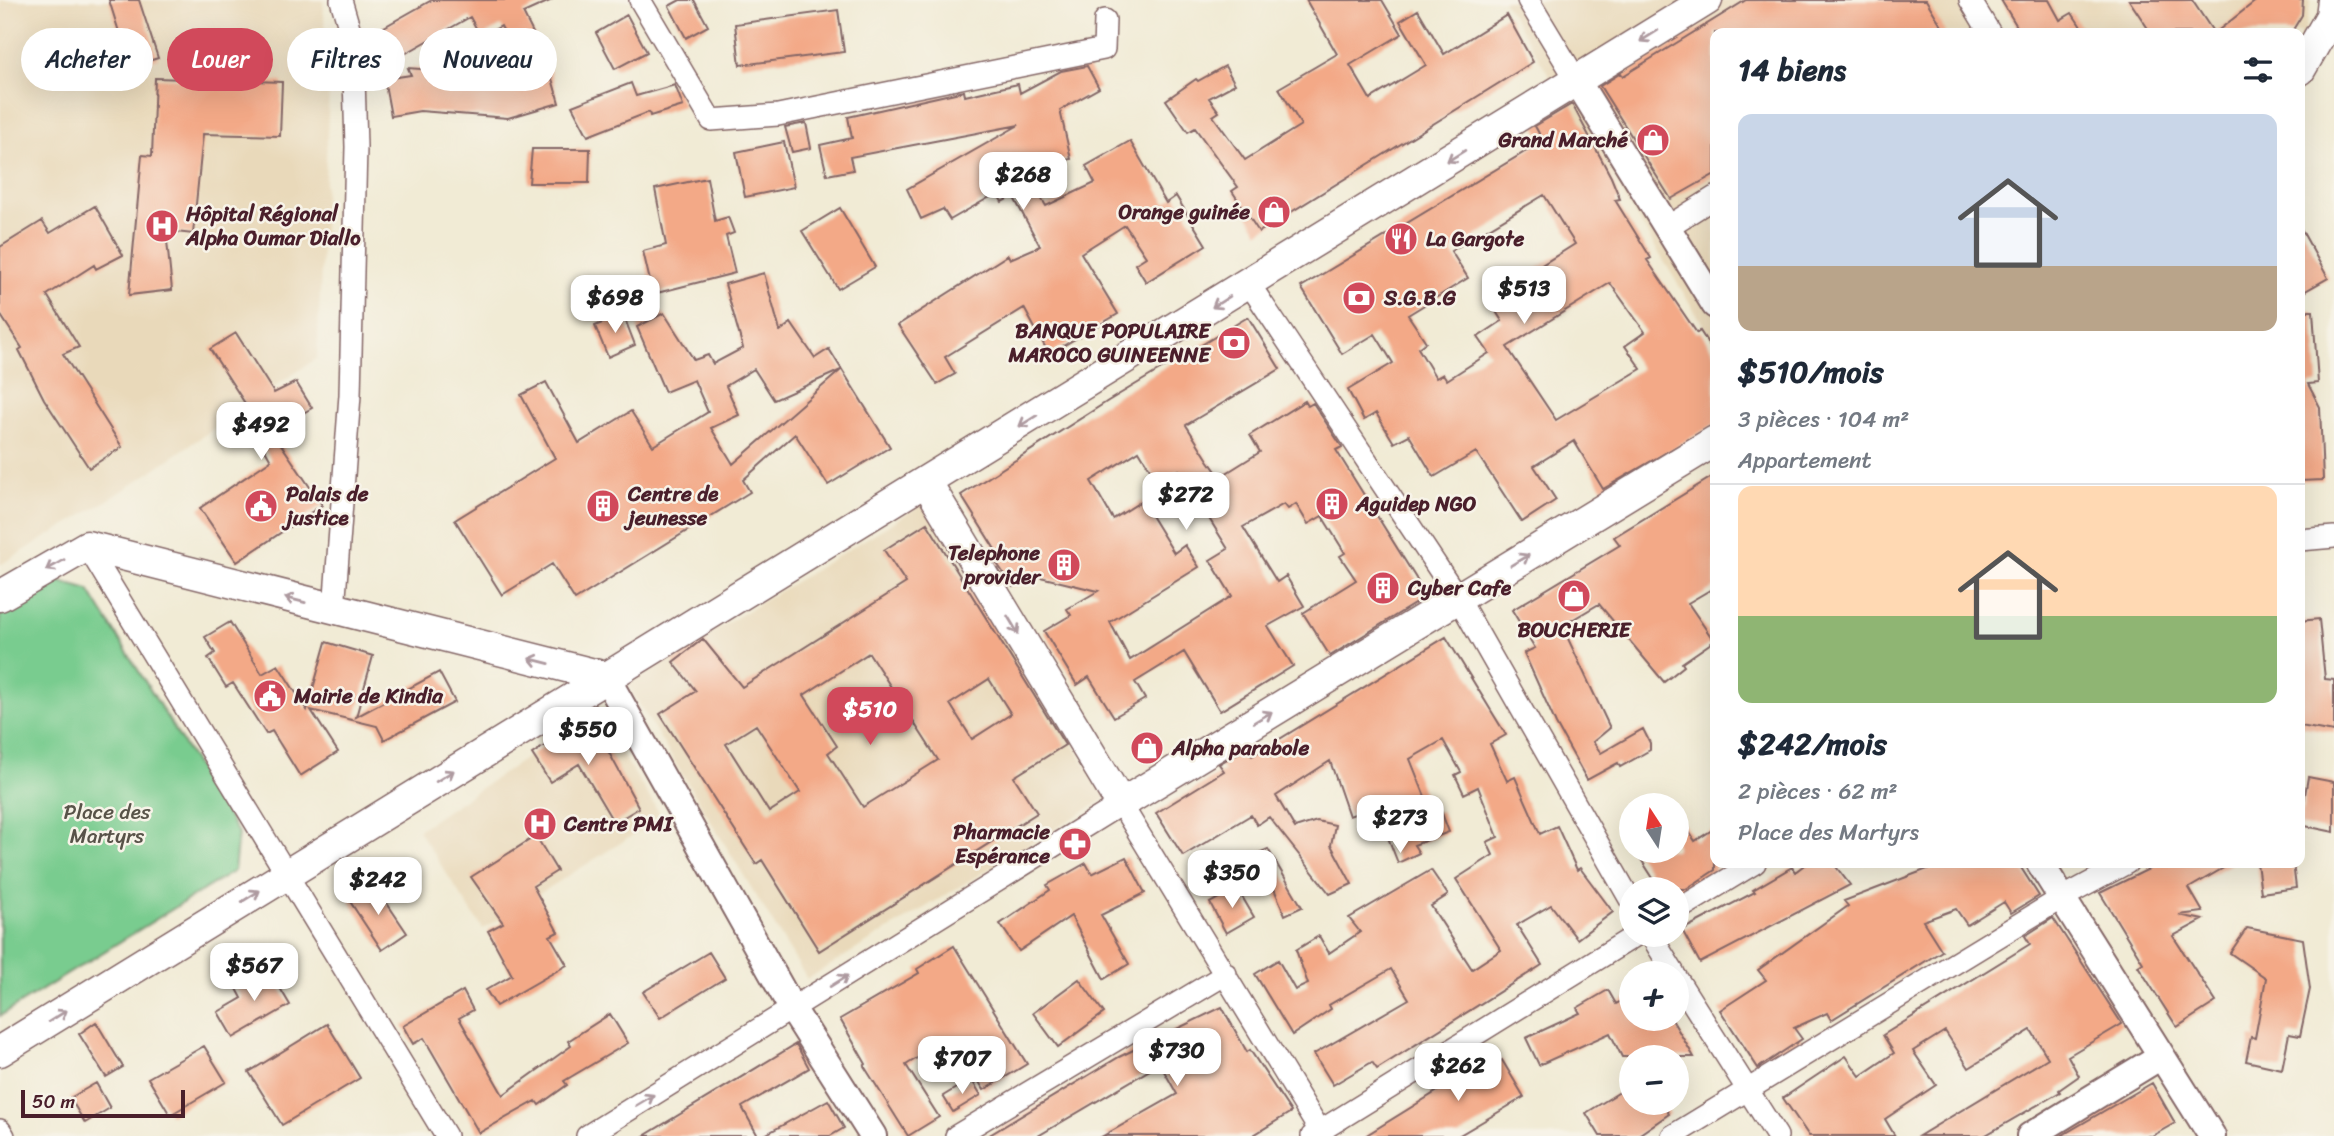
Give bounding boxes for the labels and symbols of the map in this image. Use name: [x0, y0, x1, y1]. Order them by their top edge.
one-way arrow: [1640, 29, 1660, 43]
place label: Grand Marché: [1498, 121, 1628, 159]
shop icon: Grand Marché: [1634, 121, 1672, 159]
one-way arrow: [1447, 150, 1467, 164]
pin: $268: [982, 152, 1064, 212]
place label: Orange guinée: [1118, 193, 1250, 231]
shop icon: Orange guinée: [1255, 193, 1293, 231]
place label: Hôpital Régional Alpha Oumar Diallo: [185, 195, 361, 257]
hospital icon: Hôpital Régional Alpha Oumar Diallo: [143, 207, 181, 245]
restaurant icon: La Gargote: [1382, 220, 1420, 258]
place label: La Gargote: [1426, 220, 1524, 258]
pin: $513: [1483, 266, 1565, 326]
pin: $698: [574, 276, 656, 335]
bank icon: S.G.B.G: [1340, 279, 1378, 317]
place label: S.G.B.G: [1383, 279, 1457, 317]
one-way arrow: [1212, 295, 1232, 309]
place label: BANQUE POPULAIRE MAROCO GUINEENNE: [1008, 312, 1212, 374]
bank icon: BANQUE POPULAIRE MAROCO GUINEENNE: [1215, 324, 1253, 362]
pin: $492: [220, 402, 302, 462]
one-way arrow: [1018, 414, 1038, 428]
pin: $272: [1145, 472, 1227, 532]
place label: Palais de justice: [281, 475, 369, 537]
place label: Centre de jeunesse: [623, 475, 719, 537]
building icon: Aguidep NGO: [1313, 485, 1351, 523]
place label: Aguidep NGO: [1355, 485, 1477, 523]
public building icon: Palais de justice: [242, 487, 280, 525]
building icon: Centre de jeunesse: [584, 487, 622, 525]
place label: Telephone provider: [948, 534, 1042, 596]
building icon: Telephone provider: [1045, 546, 1083, 584]
one-way arrow: [1509, 553, 1529, 567]
one-way arrow: [45, 558, 65, 572]
building icon: Cyber Cafe: [1364, 569, 1402, 607]
place label: Cyber Cafe: [1407, 569, 1512, 607]
shop icon: BOUCHERIE: [1555, 577, 1593, 615]
one-way arrow: [284, 593, 307, 606]
place label: BOUCHERIE: [1518, 611, 1633, 649]
one-way arrow: [1006, 615, 1020, 635]
one-way arrow: [529, 654, 551, 667]
public building icon: Mairie de Kindia: [251, 677, 289, 715]
place label: Mairie de Kindia: [293, 677, 444, 715]
pin: $510: [829, 688, 911, 747]
pin: $550: [547, 708, 629, 767]
one-way arrow: [1253, 710, 1272, 725]
shop icon: Alpha parabole: [1128, 729, 1166, 767]
place label: Alpha parabole: [1171, 729, 1310, 767]
one-way arrow: [435, 769, 454, 784]
park label: Place des Martyrs: [64, 793, 151, 855]
north arrow: [1619, 793, 1689, 863]
pin: $273: [1359, 796, 1441, 855]
hospital icon: Centre PMI: [521, 805, 559, 843]
place label: Centre PMI: [563, 805, 674, 843]
place label: Pharmacie Espérance: [953, 813, 1050, 875]
pharmacy icon: Pharmacie Espérance: [1056, 825, 1094, 863]
pin: $350: [1191, 850, 1273, 910]
pin: $242: [337, 858, 419, 917]
one-way arrow: [241, 888, 261, 902]
pin: $567: [213, 944, 295, 1003]
one-way arrow: [829, 974, 848, 989]
one-way arrow: [48, 1008, 67, 1023]
pin: $730: [1136, 1028, 1218, 1088]
pin: $707: [921, 1036, 1003, 1096]
pin: $262: [1417, 1044, 1499, 1103]
scale bar: [21, 1087, 186, 1119]
one-way arrow: [635, 1093, 655, 1107]

